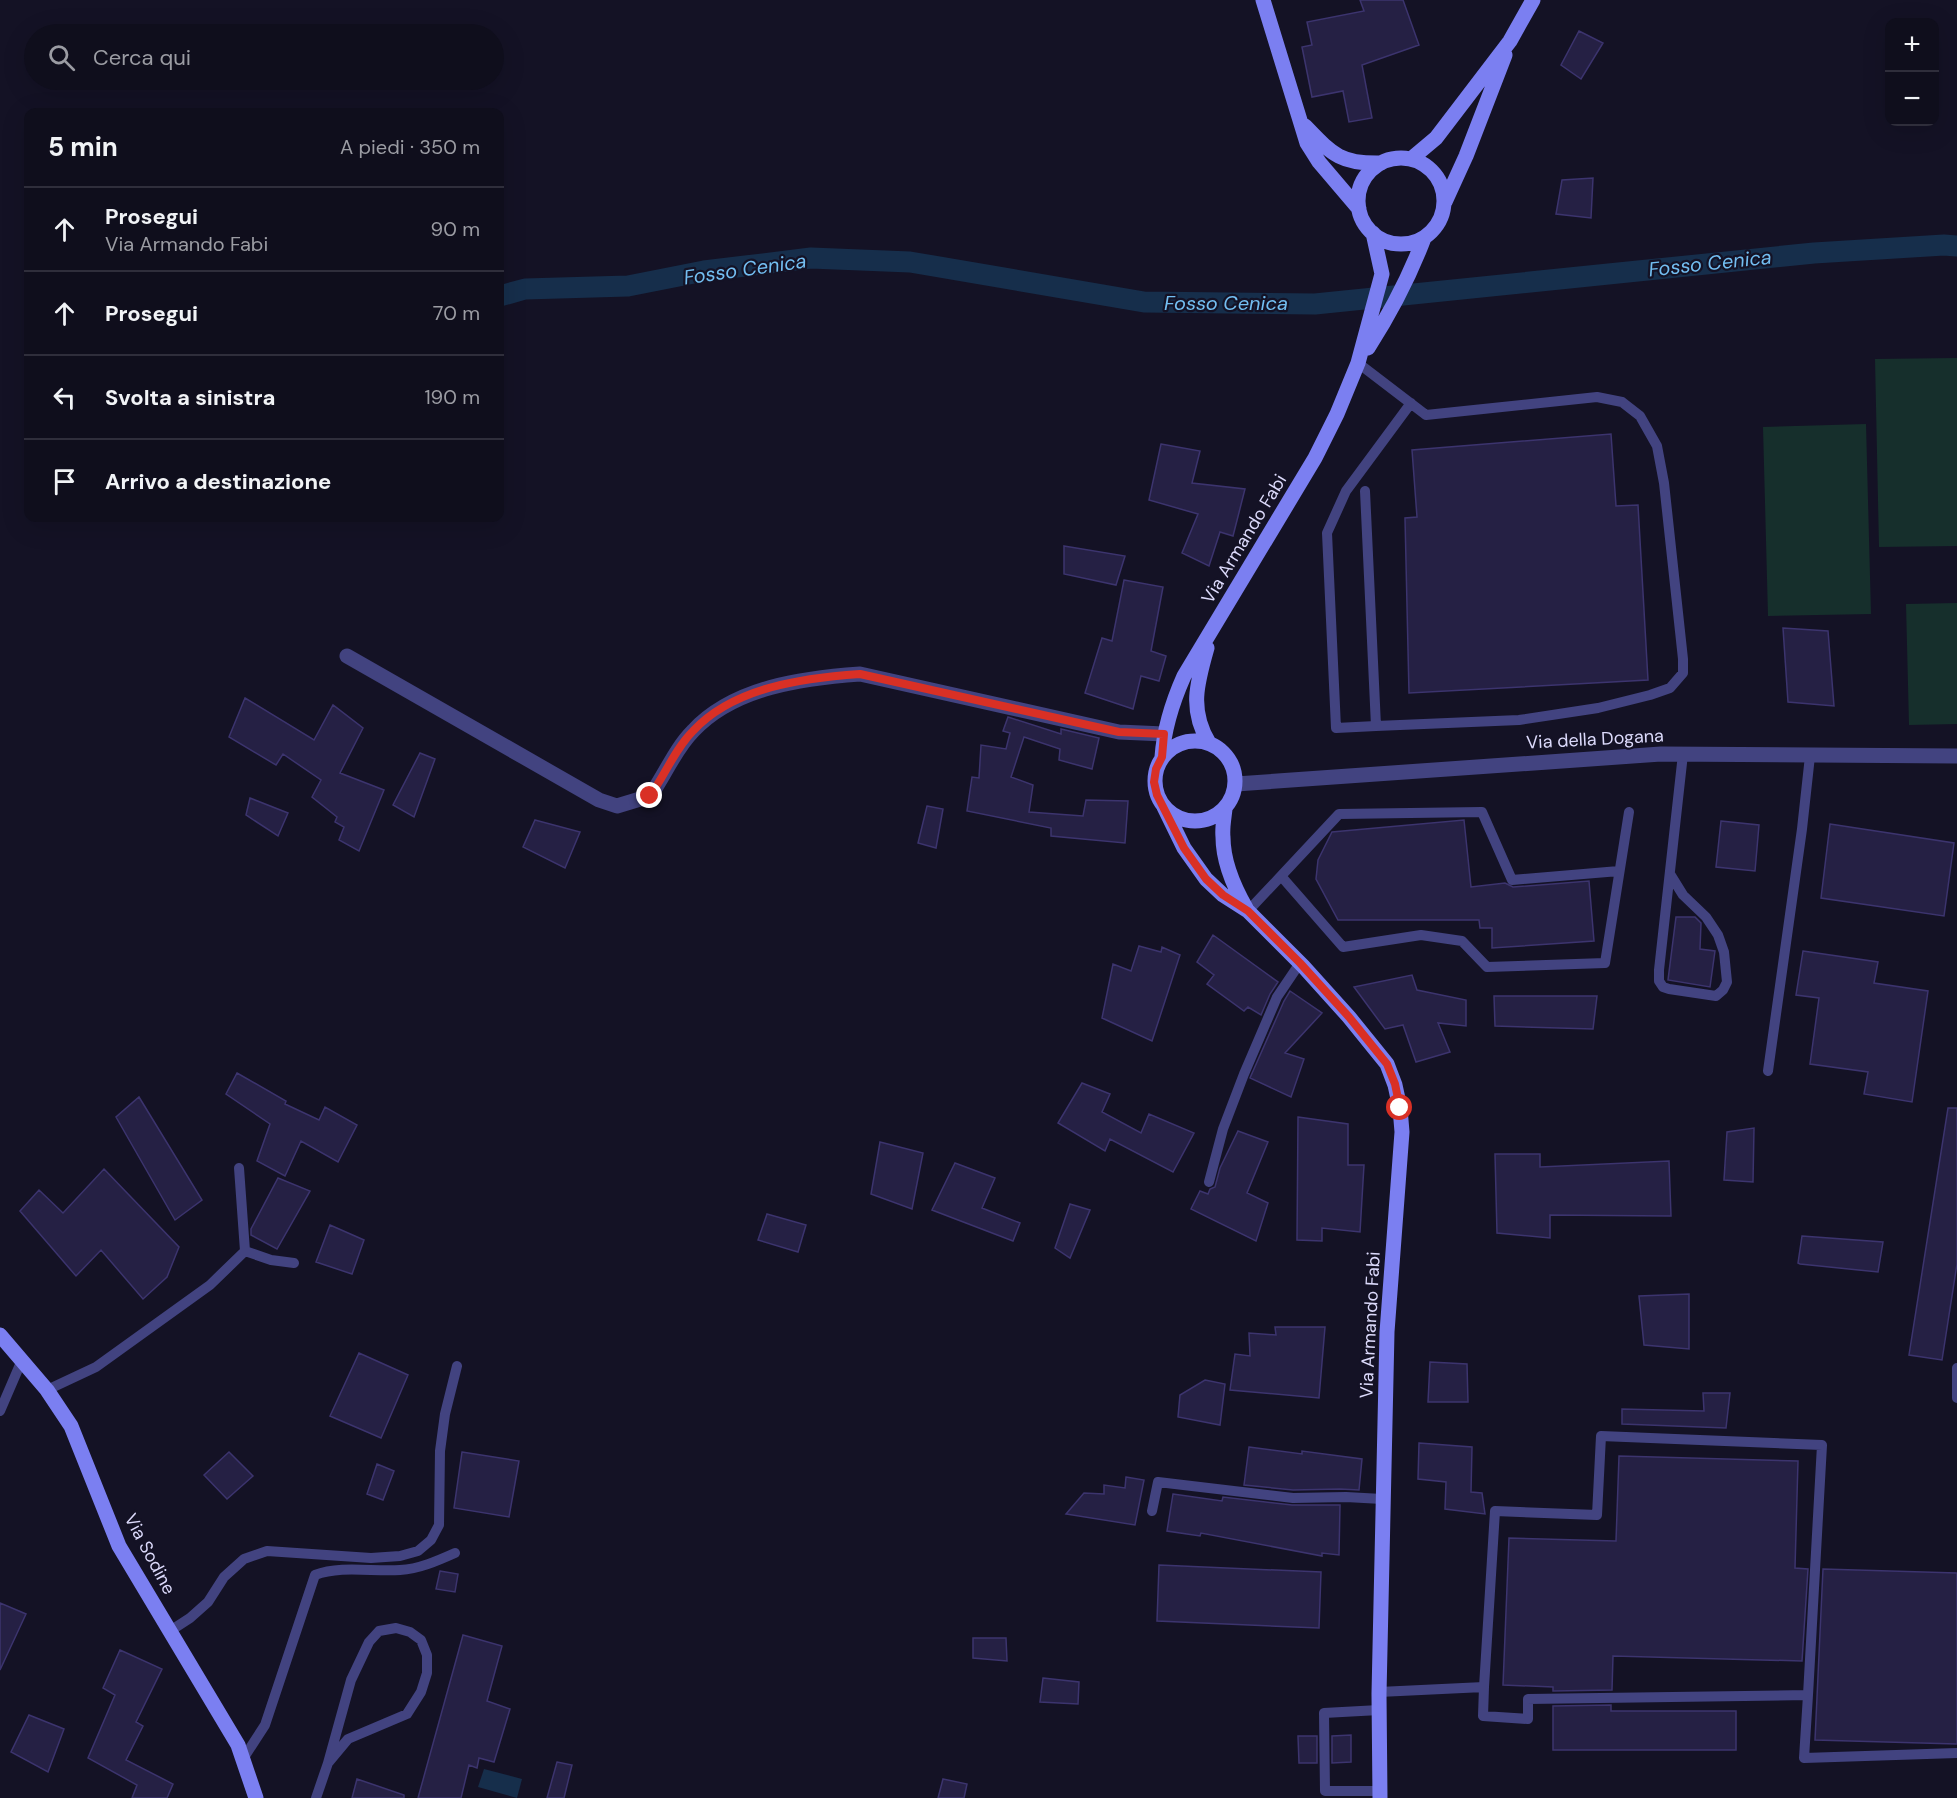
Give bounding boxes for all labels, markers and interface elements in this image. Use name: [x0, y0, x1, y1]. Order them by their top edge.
map controls: [1885, 18, 1939, 126]
button: +: [1885, 18, 1939, 72]
search box: [24, 24, 504, 90]
icon: search: [45, 41, 78, 74]
text: Cerca qui: [93, 43, 191, 72]
button: −: [1885, 72, 1939, 126]
text: 5 min: [48, 130, 118, 164]
text: A piedi · 350 m: [340, 134, 480, 160]
text: Prosegui: [105, 202, 198, 231]
icon: ahead: [48, 213, 81, 246]
text: 90 m: [431, 216, 480, 242]
text: Via Armando Fabi: [105, 231, 268, 257]
water label: Fosso Cenica: [1647, 244, 1773, 282]
water label: Fosso Cenica: [682, 248, 808, 290]
water label: Fosso Cenica: [1164, 290, 1288, 316]
icon: ahead: [48, 297, 81, 330]
text: Prosegui: [105, 299, 198, 328]
text: 70 m: [433, 300, 480, 326]
icon: left: [48, 381, 81, 414]
text: Svolta a sinistra: [105, 383, 275, 412]
text: 190 m: [424, 384, 480, 410]
icon: arrive: [48, 465, 81, 498]
text: Arrivo a destinazione: [105, 467, 331, 496]
street label: Via Armando Fabi: [1196, 470, 1292, 608]
street label: Via della Dogana: [1526, 723, 1664, 755]
route end: [636, 782, 662, 808]
route start: [1386, 1094, 1412, 1120]
street label: Via Armando Fabi: [1354, 1251, 1386, 1399]
street label: Via Sodine: [119, 1509, 181, 1599]

